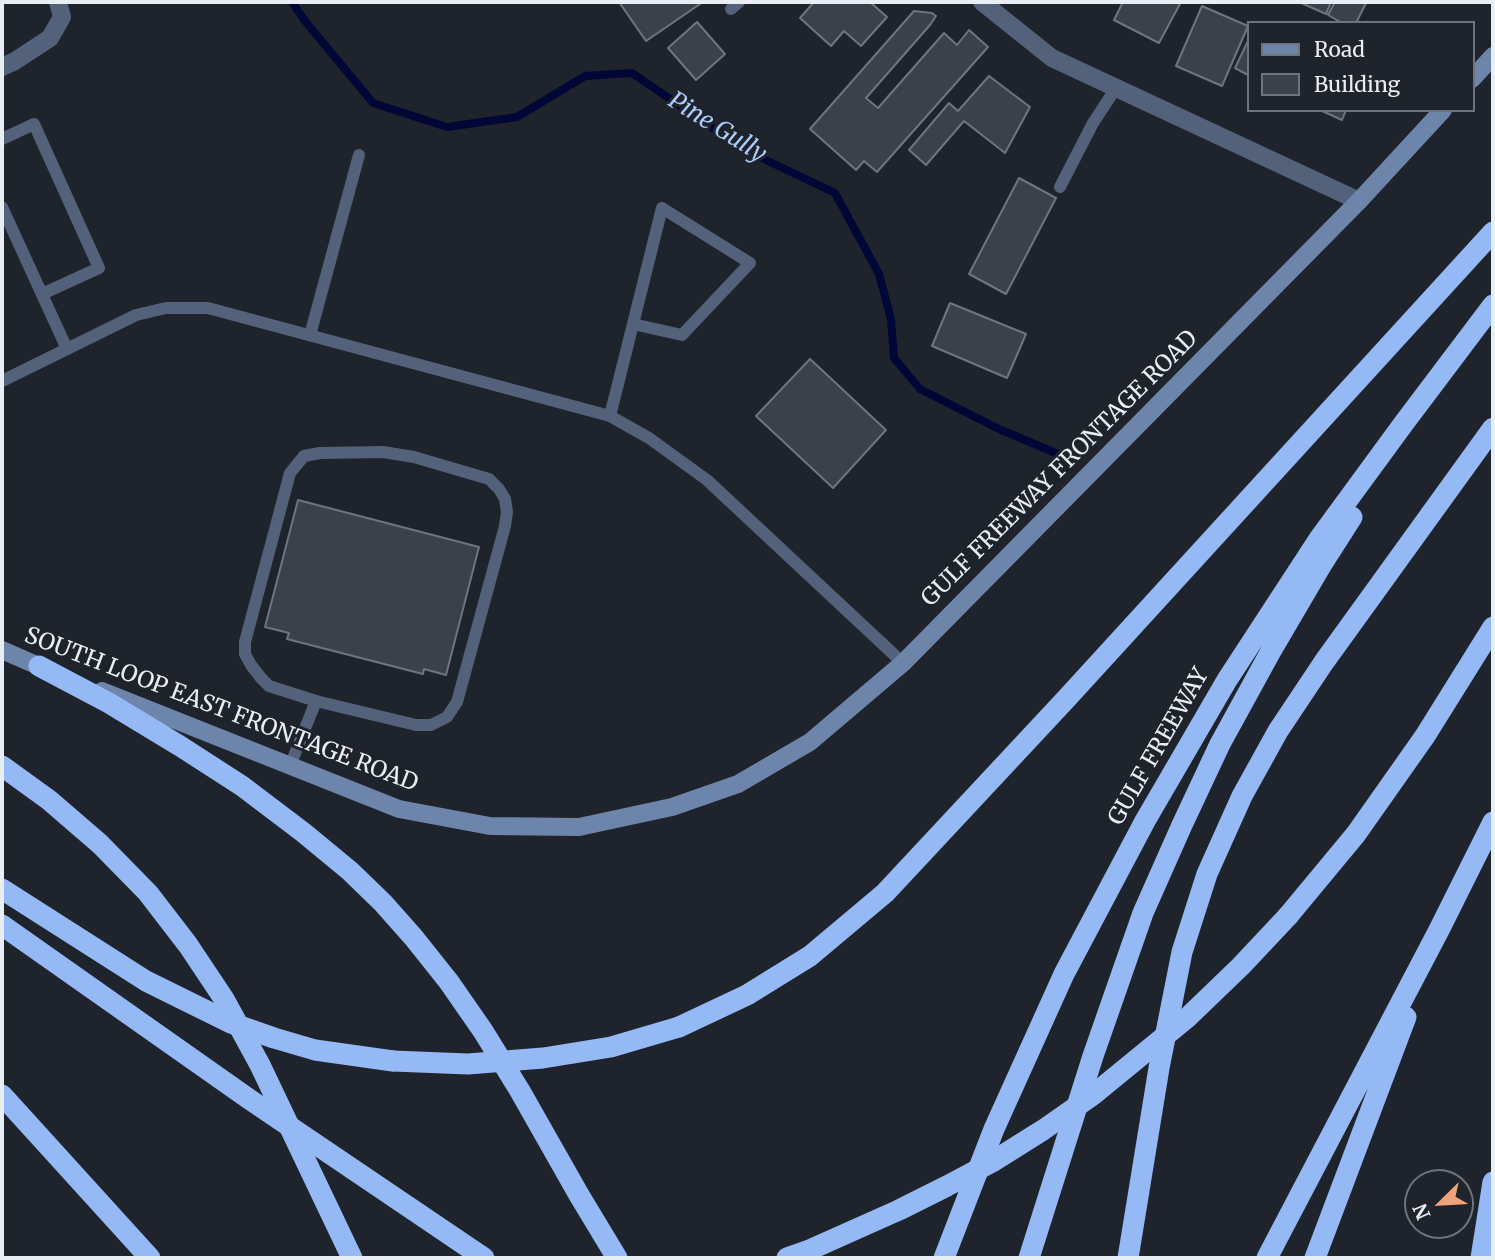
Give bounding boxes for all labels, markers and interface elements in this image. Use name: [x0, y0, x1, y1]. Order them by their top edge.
legend: [1246, 21, 1474, 112]
text: Road: [1314, 36, 1365, 63]
text: Building: [1314, 71, 1400, 98]
water label: Pine Gully: [663, 87, 771, 169]
street label: GULF FREEWAY FRONTAGE ROAD: [916, 325, 1204, 613]
street label: SOUTH LOOP EAST FRONTAGE ROAD: [20, 622, 422, 798]
street label: GULF FREEWAY: [1103, 663, 1215, 831]
north arrow: [1404, 1169, 1474, 1239]
text: N: [1408, 1200, 1436, 1223]

